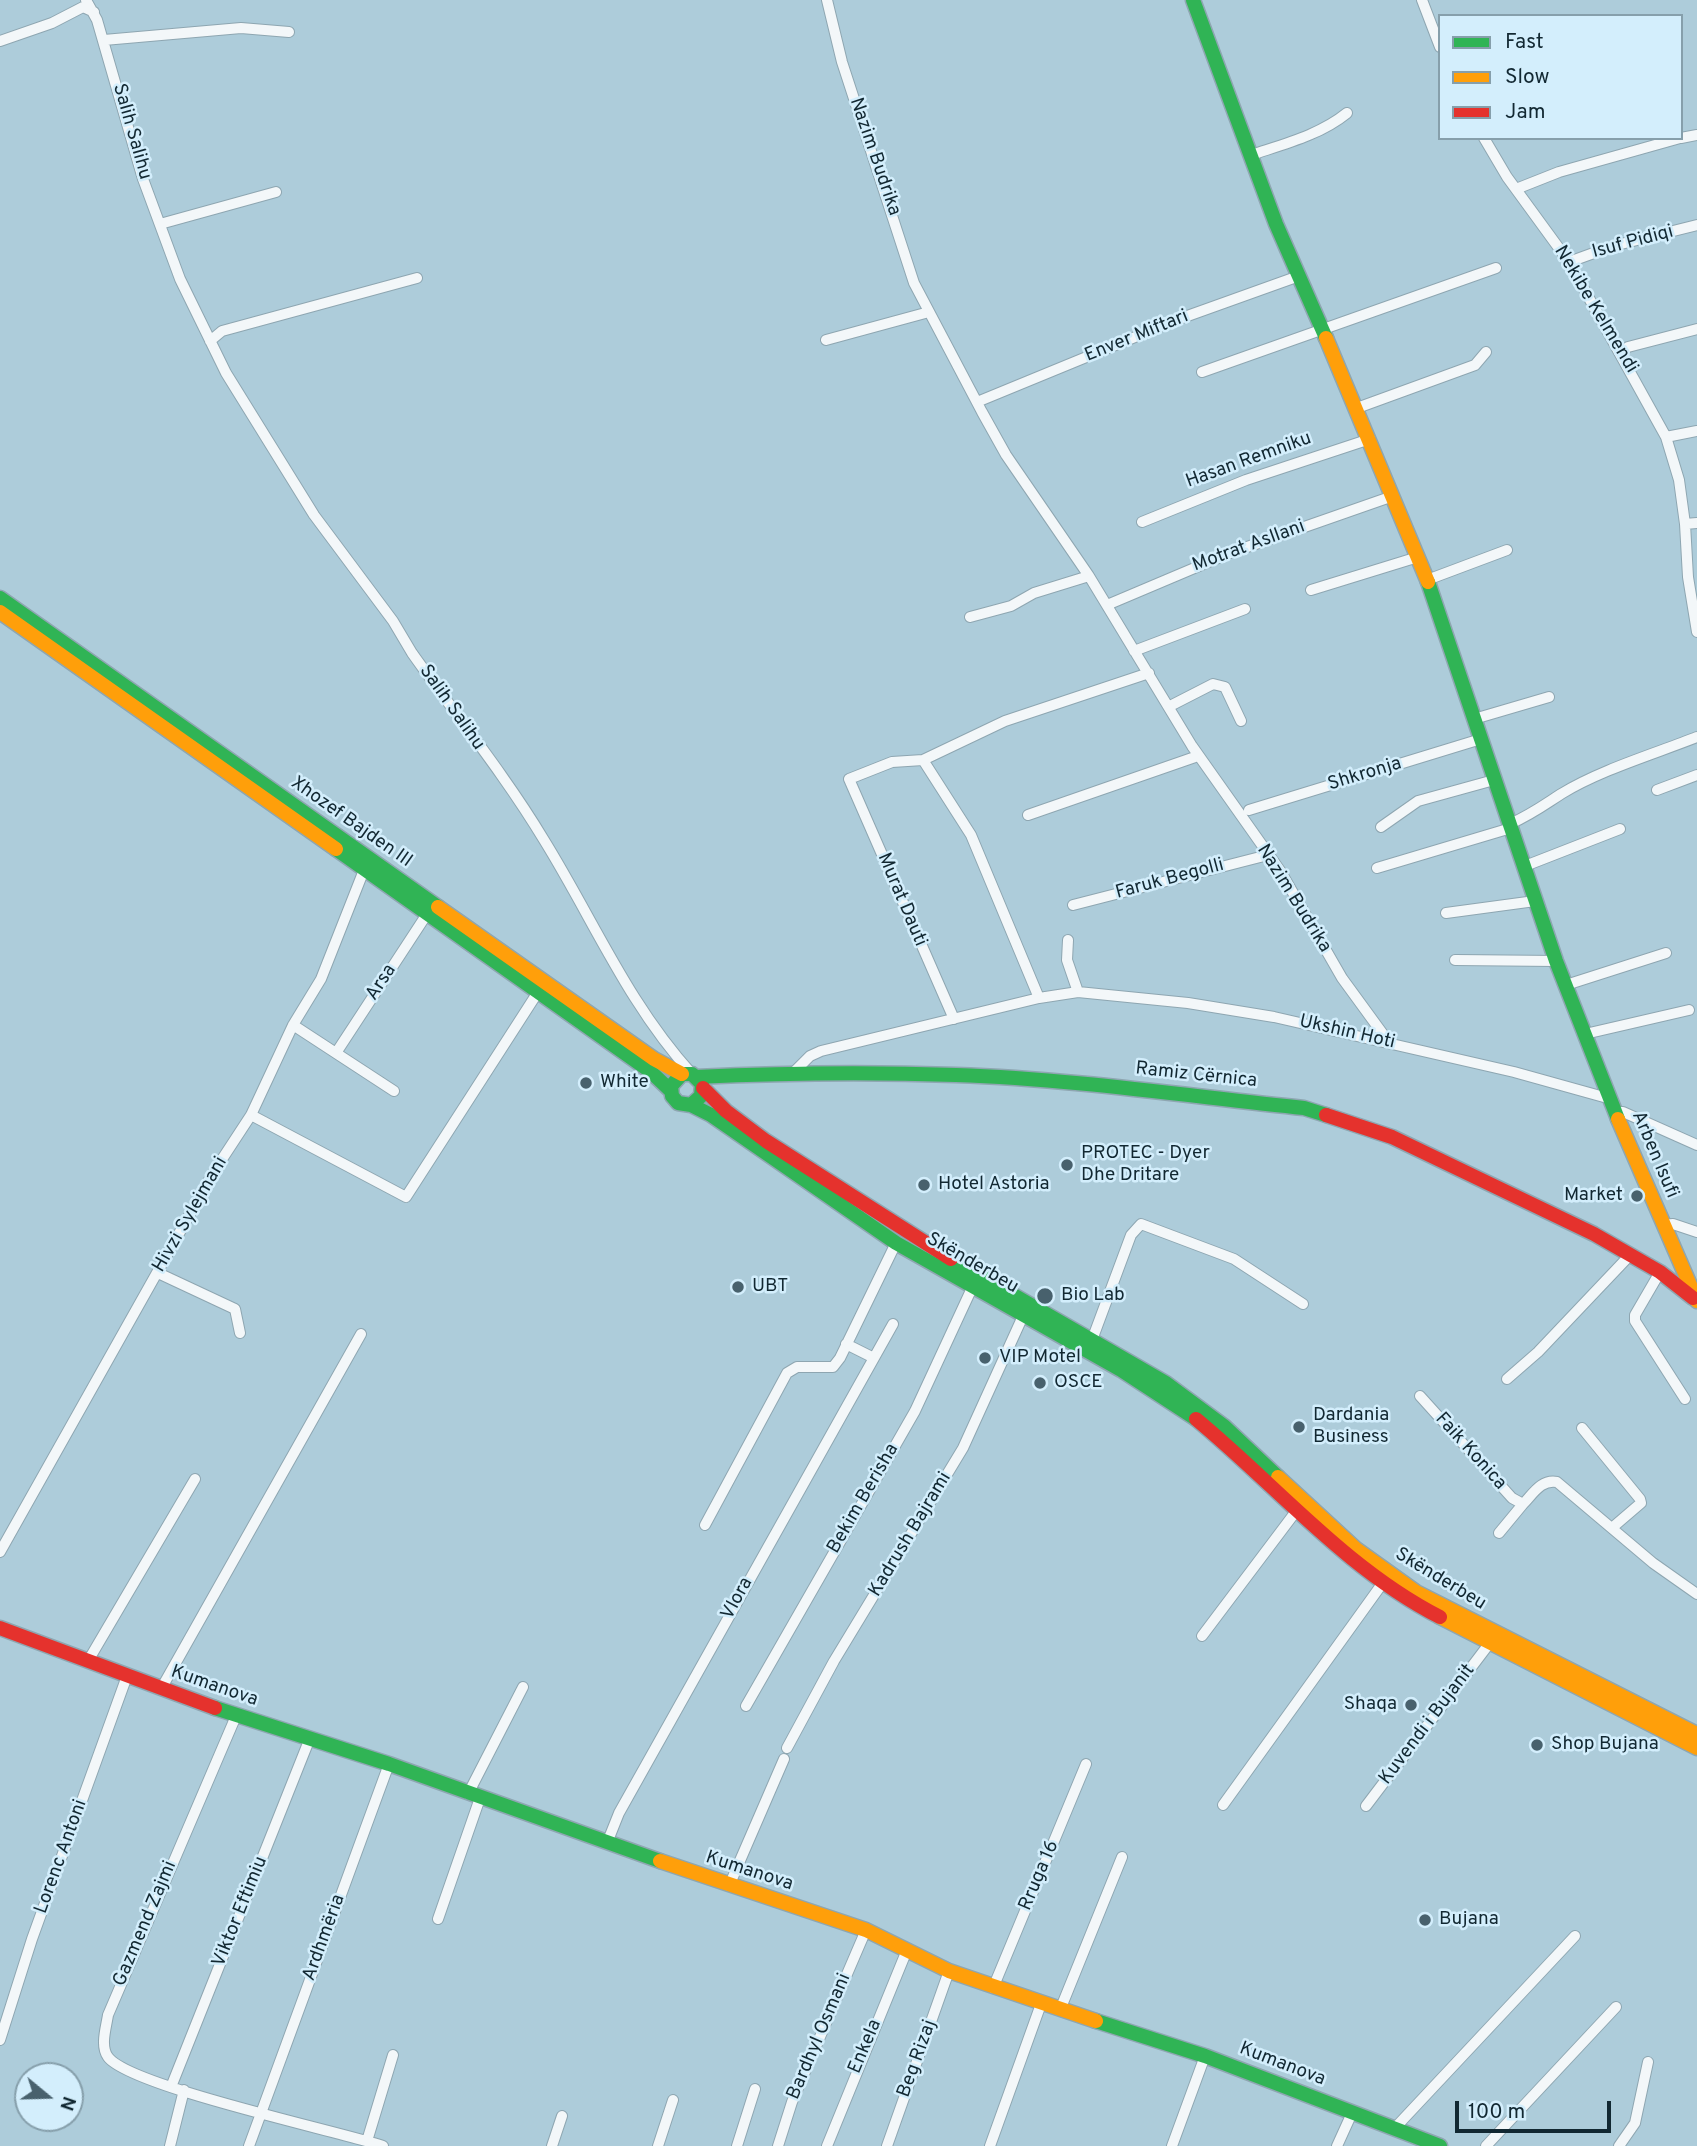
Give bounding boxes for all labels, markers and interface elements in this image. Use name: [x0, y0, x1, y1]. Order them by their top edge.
legend: [1438, 14, 1683, 140]
text: Fast: [1505, 29, 1544, 56]
text: Slow: [1505, 64, 1550, 91]
street label: Salih Salihu: [106, 81, 156, 183]
street label: Nazim Budrika: [843, 95, 905, 219]
text: Jam: [1505, 99, 1546, 126]
street label: Isuf Pidiqi: [1590, 221, 1676, 265]
street label: Nekibe Kelmendi: [1548, 242, 1642, 378]
street label: Enver Miftari: [1082, 306, 1192, 368]
street label: Hasan Remniku: [1183, 428, 1315, 494]
street label: Motrat Asllani: [1190, 516, 1308, 578]
street label: Salih Salihu: [413, 661, 489, 755]
street label: Shkronja: [1325, 753, 1405, 797]
street label: Xhozef Bajden III: [286, 773, 416, 873]
street label: Nazim Budrika: [1251, 841, 1335, 957]
street label: Murat Dauti: [871, 850, 931, 950]
street label: Faruk Begolli: [1113, 855, 1227, 905]
street label: Arsa: [362, 961, 402, 1005]
street label: Ukshin Hoti: [1297, 1011, 1397, 1055]
street label: Ramiz Cërnica: [1134, 1058, 1258, 1094]
place label: White: [600, 1072, 649, 1094]
marker: White: [578, 1075, 594, 1091]
street label: Arben Isufi: [1625, 1108, 1683, 1202]
place label: PROTEC - Dyer Dhe Dritare: [1081, 1143, 1210, 1187]
street label: Hivzi Sylejmani: [149, 1153, 233, 1277]
marker: PROTEC - Dyer Dhe Dritare: [1059, 1157, 1075, 1173]
place label: Hotel Astoria: [938, 1174, 1050, 1196]
marker: Hotel Astoria: [916, 1177, 932, 1193]
place label: Market: [1564, 1185, 1623, 1207]
marker: Market: [1629, 1188, 1645, 1204]
street label: Skënderbeu: [922, 1229, 1022, 1299]
place label: UBT: [752, 1276, 788, 1298]
marker: UBT: [730, 1279, 746, 1295]
place label: Bio Lab: [1061, 1285, 1125, 1307]
marker: Bio Lab: [1035, 1286, 1055, 1306]
place label: VIP Motel: [999, 1347, 1081, 1369]
marker: VIP Motel: [977, 1350, 993, 1366]
place label: OSCE: [1054, 1372, 1103, 1394]
marker: OSCE: [1032, 1375, 1048, 1391]
place label: Dardania Business: [1313, 1405, 1389, 1449]
street label: Faik Konica: [1429, 1409, 1511, 1495]
marker: Dardania Business: [1291, 1419, 1307, 1435]
street label: Bekim Berisha: [823, 1440, 905, 1558]
street label: Kadrush Bajrami: [865, 1469, 957, 1601]
street label: Skënderbeu: [1390, 1544, 1490, 1616]
street label: Vlora: [717, 1574, 759, 1624]
street label: Kuvendi i Bujanit: [1375, 1660, 1481, 1790]
street label: Kumanova: [167, 1661, 261, 1713]
place label: Shaqa: [1344, 1694, 1397, 1716]
marker: Shaqa: [1403, 1697, 1419, 1713]
place label: Shop Bujana: [1551, 1734, 1659, 1756]
marker: Shop Bujana: [1529, 1737, 1545, 1753]
street label: Lorenc Antoni: [31, 1797, 93, 1917]
street label: Rruga 16: [1015, 1837, 1065, 1915]
street label: Kumanova: [702, 1847, 796, 1897]
street label: Viktor Eftimiu: [208, 1853, 274, 1971]
street label: Gazmend Zajmi: [109, 1858, 183, 1990]
street label: Ardhmëria: [299, 1892, 351, 1984]
place label: Bujana: [1439, 1909, 1499, 1931]
marker: Bujana: [1417, 1912, 1433, 1928]
street label: Bardhyl Osmani: [783, 1970, 857, 2104]
street label: Enkela: [844, 2016, 888, 2078]
street label: Beg Rizaj: [893, 2017, 943, 2101]
street label: Kumanova: [1236, 2038, 1328, 2092]
north arrow: [14, 2062, 84, 2132]
scale bar: [1459, 2086, 1615, 2130]
text: N: [53, 2093, 81, 2114]
text: 100 m: [1468, 2099, 1525, 2126]

